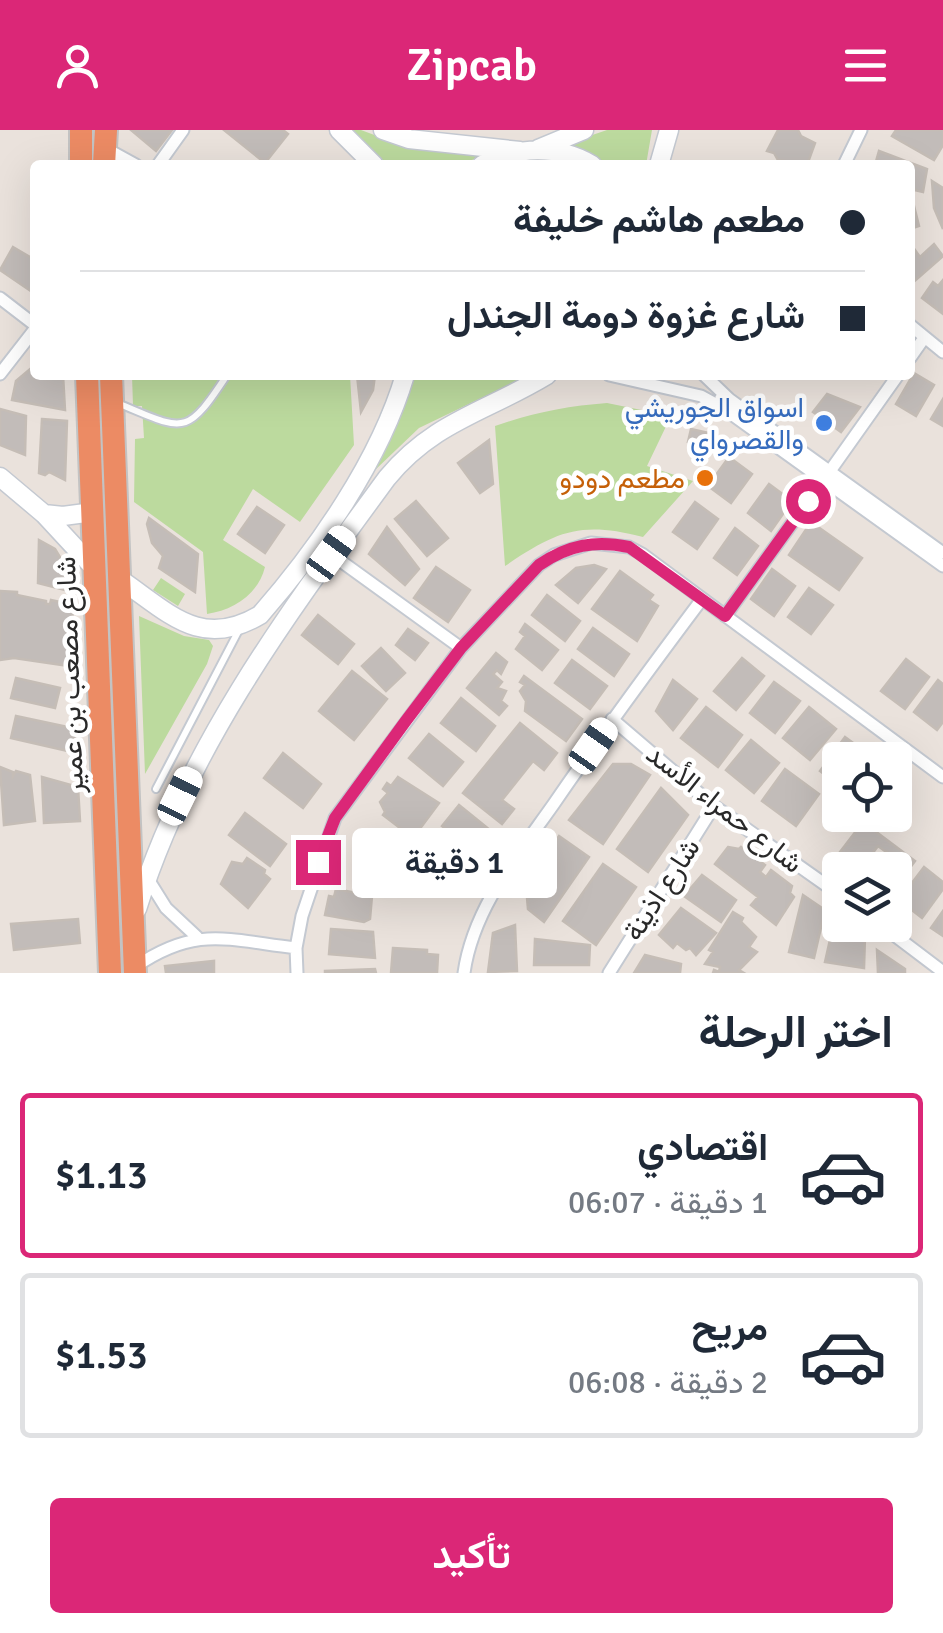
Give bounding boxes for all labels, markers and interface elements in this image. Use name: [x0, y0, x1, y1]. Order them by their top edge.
icon: person: [50, 38, 105, 93]
text: Zipcab: [406, 38, 537, 93]
icon: menu: [838, 38, 893, 93]
text: مطعم هاشم خليفة: [513, 196, 805, 243]
text: شارع غزوة دومة الجندل: [447, 292, 805, 339]
place label: اسواق الجوريشي والقصرواي: [625, 391, 804, 462]
marker: اسواق الجوريشي والقصرواي: [813, 412, 835, 434]
place label: مطعم دودو: [560, 462, 685, 497]
marker: مطعم دودو: [694, 467, 716, 489]
route start: [786, 479, 831, 524]
car: [301, 521, 361, 587]
street label: شارع مصعب بن عمير: [49, 556, 92, 795]
car: [564, 713, 622, 779]
street label: شارع حمراء الأسد: [639, 737, 810, 881]
map controls: [822, 742, 912, 942]
button: locate: [822, 742, 912, 832]
car: [153, 762, 207, 830]
callout: 1 دقيقة: [353, 827, 558, 897]
street label: شارع اذينة: [616, 832, 708, 948]
route end: [296, 840, 341, 885]
text: 1 دقيقة: [405, 843, 504, 882]
button: layers: [822, 852, 912, 942]
text: اختر الرحلة: [699, 1005, 893, 1060]
text: اقتصادي: [637, 1124, 768, 1171]
icon: car: [798, 1131, 888, 1221]
text: $1.13: [55, 1152, 148, 1199]
text: 1 دقيقة · 06:07: [568, 1183, 768, 1222]
text: مريح: [692, 1304, 768, 1351]
icon: car: [798, 1311, 888, 1401]
text: $1.53: [55, 1332, 148, 1379]
text: 2 دقيقة · 06:08: [568, 1363, 768, 1402]
button: تأكيد: [50, 1498, 893, 1613]

